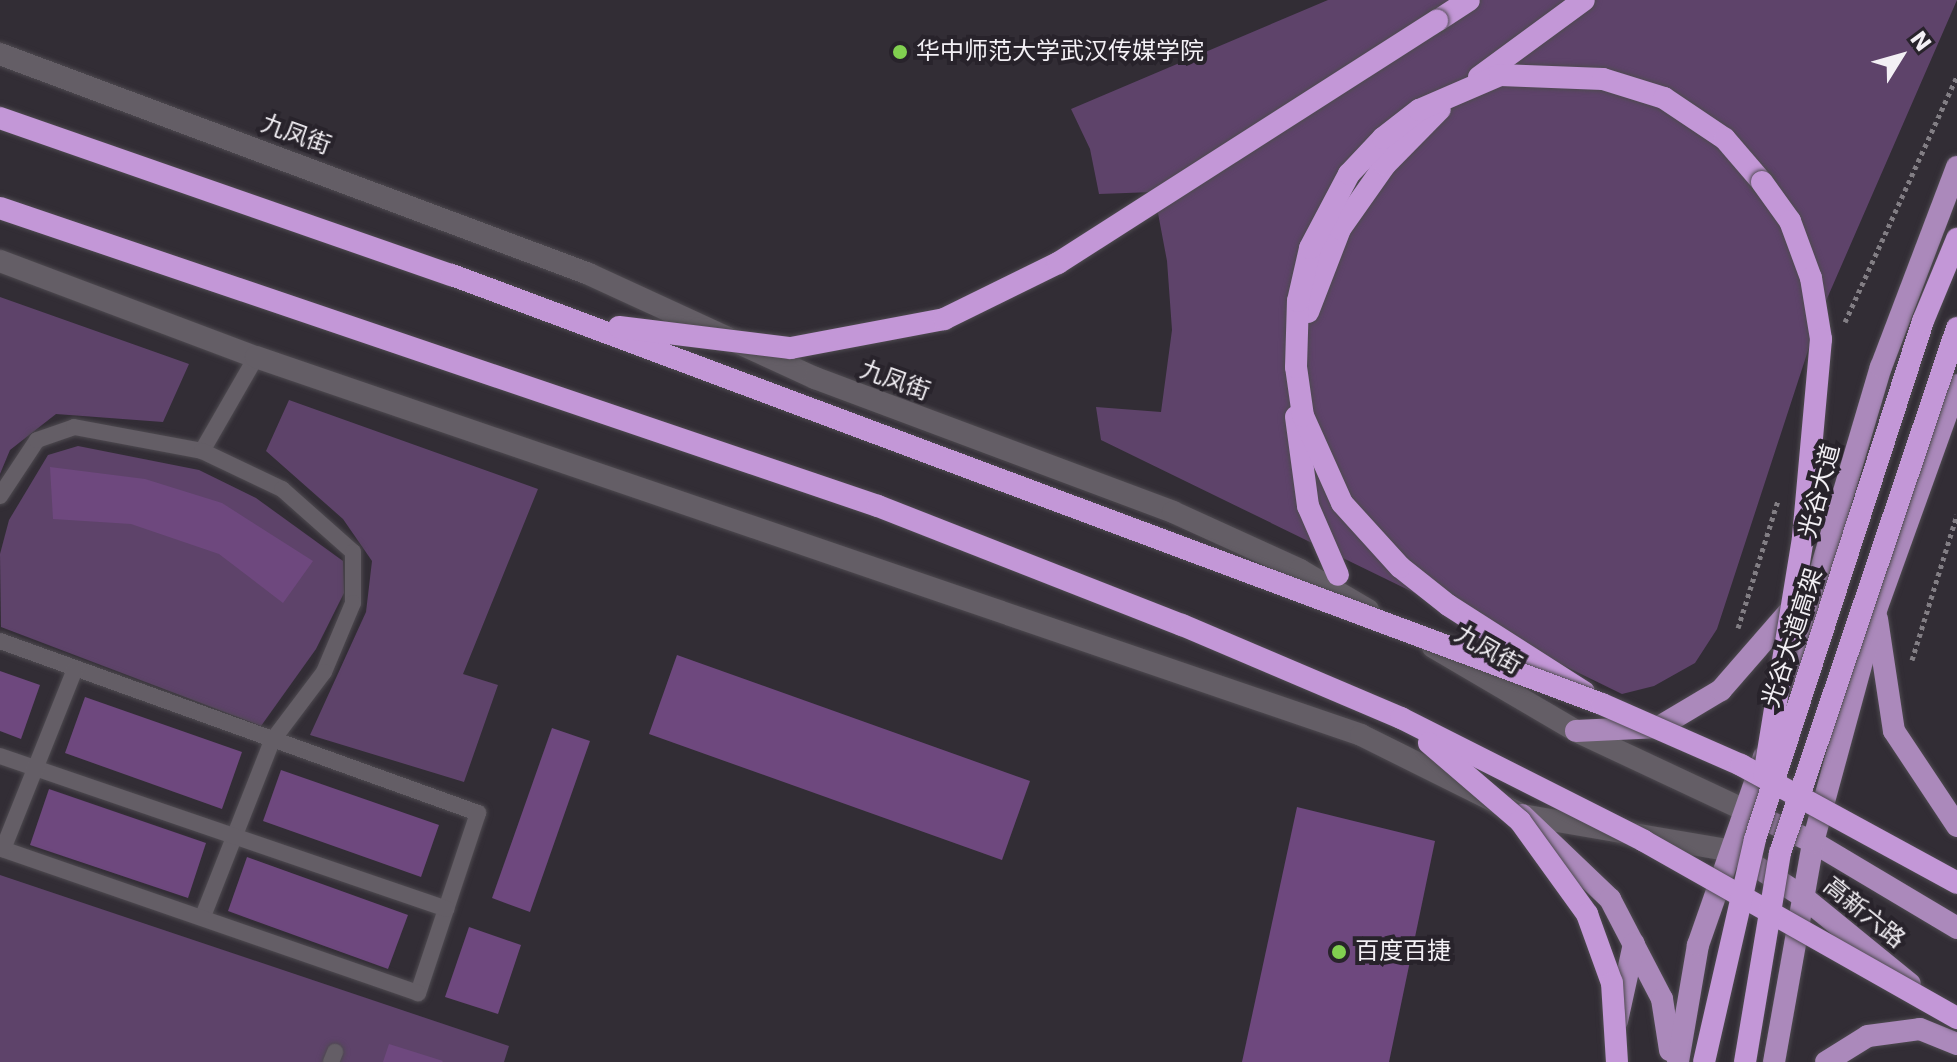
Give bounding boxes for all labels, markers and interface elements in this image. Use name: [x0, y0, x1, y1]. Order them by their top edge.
north arrow: [1861, 16, 1941, 96]
text: N: [1905, 26, 1936, 56]
place label: 华中师范大学武汉传媒学院: [916, 38, 1204, 66]
marker: 华中师范大学武汉传媒学院: [891, 43, 909, 61]
street label: 九凤街: [257, 109, 335, 161]
street label: 九凤街: [856, 355, 934, 407]
street label: 光谷大道: [1794, 441, 1846, 541]
street label: 光谷大道高架: [1757, 565, 1829, 711]
street label: 九凤街: [1450, 620, 1526, 680]
street label: 高新六路: [1818, 872, 1910, 954]
place label: 百度百捷: [1355, 938, 1451, 966]
marker: 百度百捷: [1330, 943, 1348, 961]

